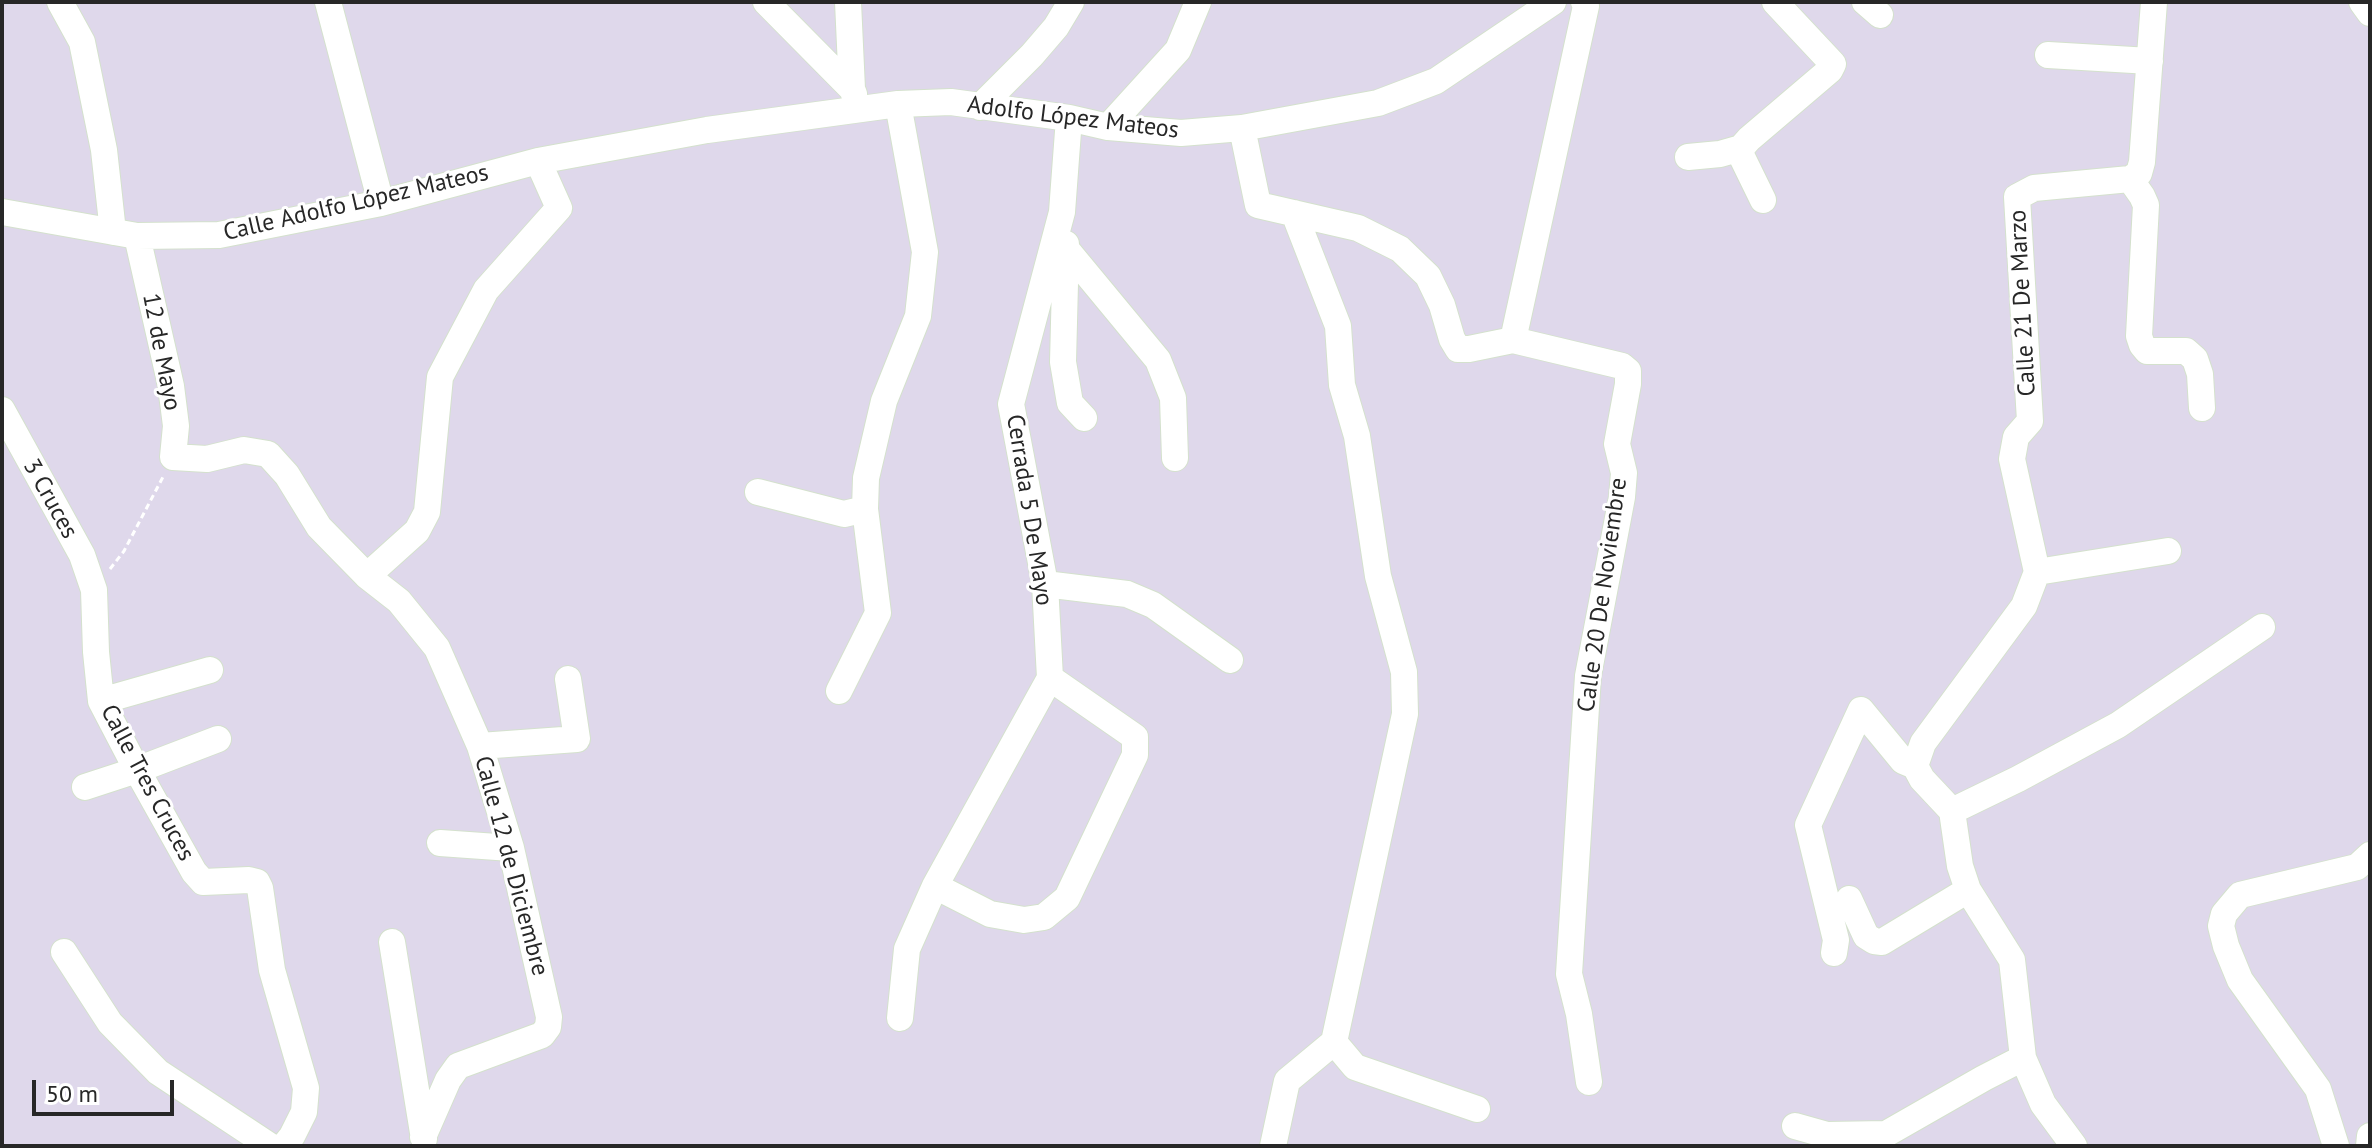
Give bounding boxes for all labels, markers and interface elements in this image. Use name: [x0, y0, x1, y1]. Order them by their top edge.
street label: Adolfo López Mateos: [966, 91, 1180, 145]
street label: Calle Adolfo López Mateos: [221, 159, 491, 247]
street label: Calle 21 De Marzo: [2004, 209, 2042, 397]
street label: 12 de Mayo: [136, 291, 186, 413]
street label: Cerrada 5 De Mayo: [1000, 412, 1058, 608]
street label: 3 Cruces: [16, 454, 84, 544]
street label: Calle 20 De Noviembre: [1572, 476, 1634, 714]
street label: Calle Tres Cruces: [94, 700, 200, 866]
street label: Calle 12 de Diciembre: [468, 753, 554, 979]
scale bar: [36, 1064, 178, 1114]
text: 50 m: [46, 1078, 98, 1109]

